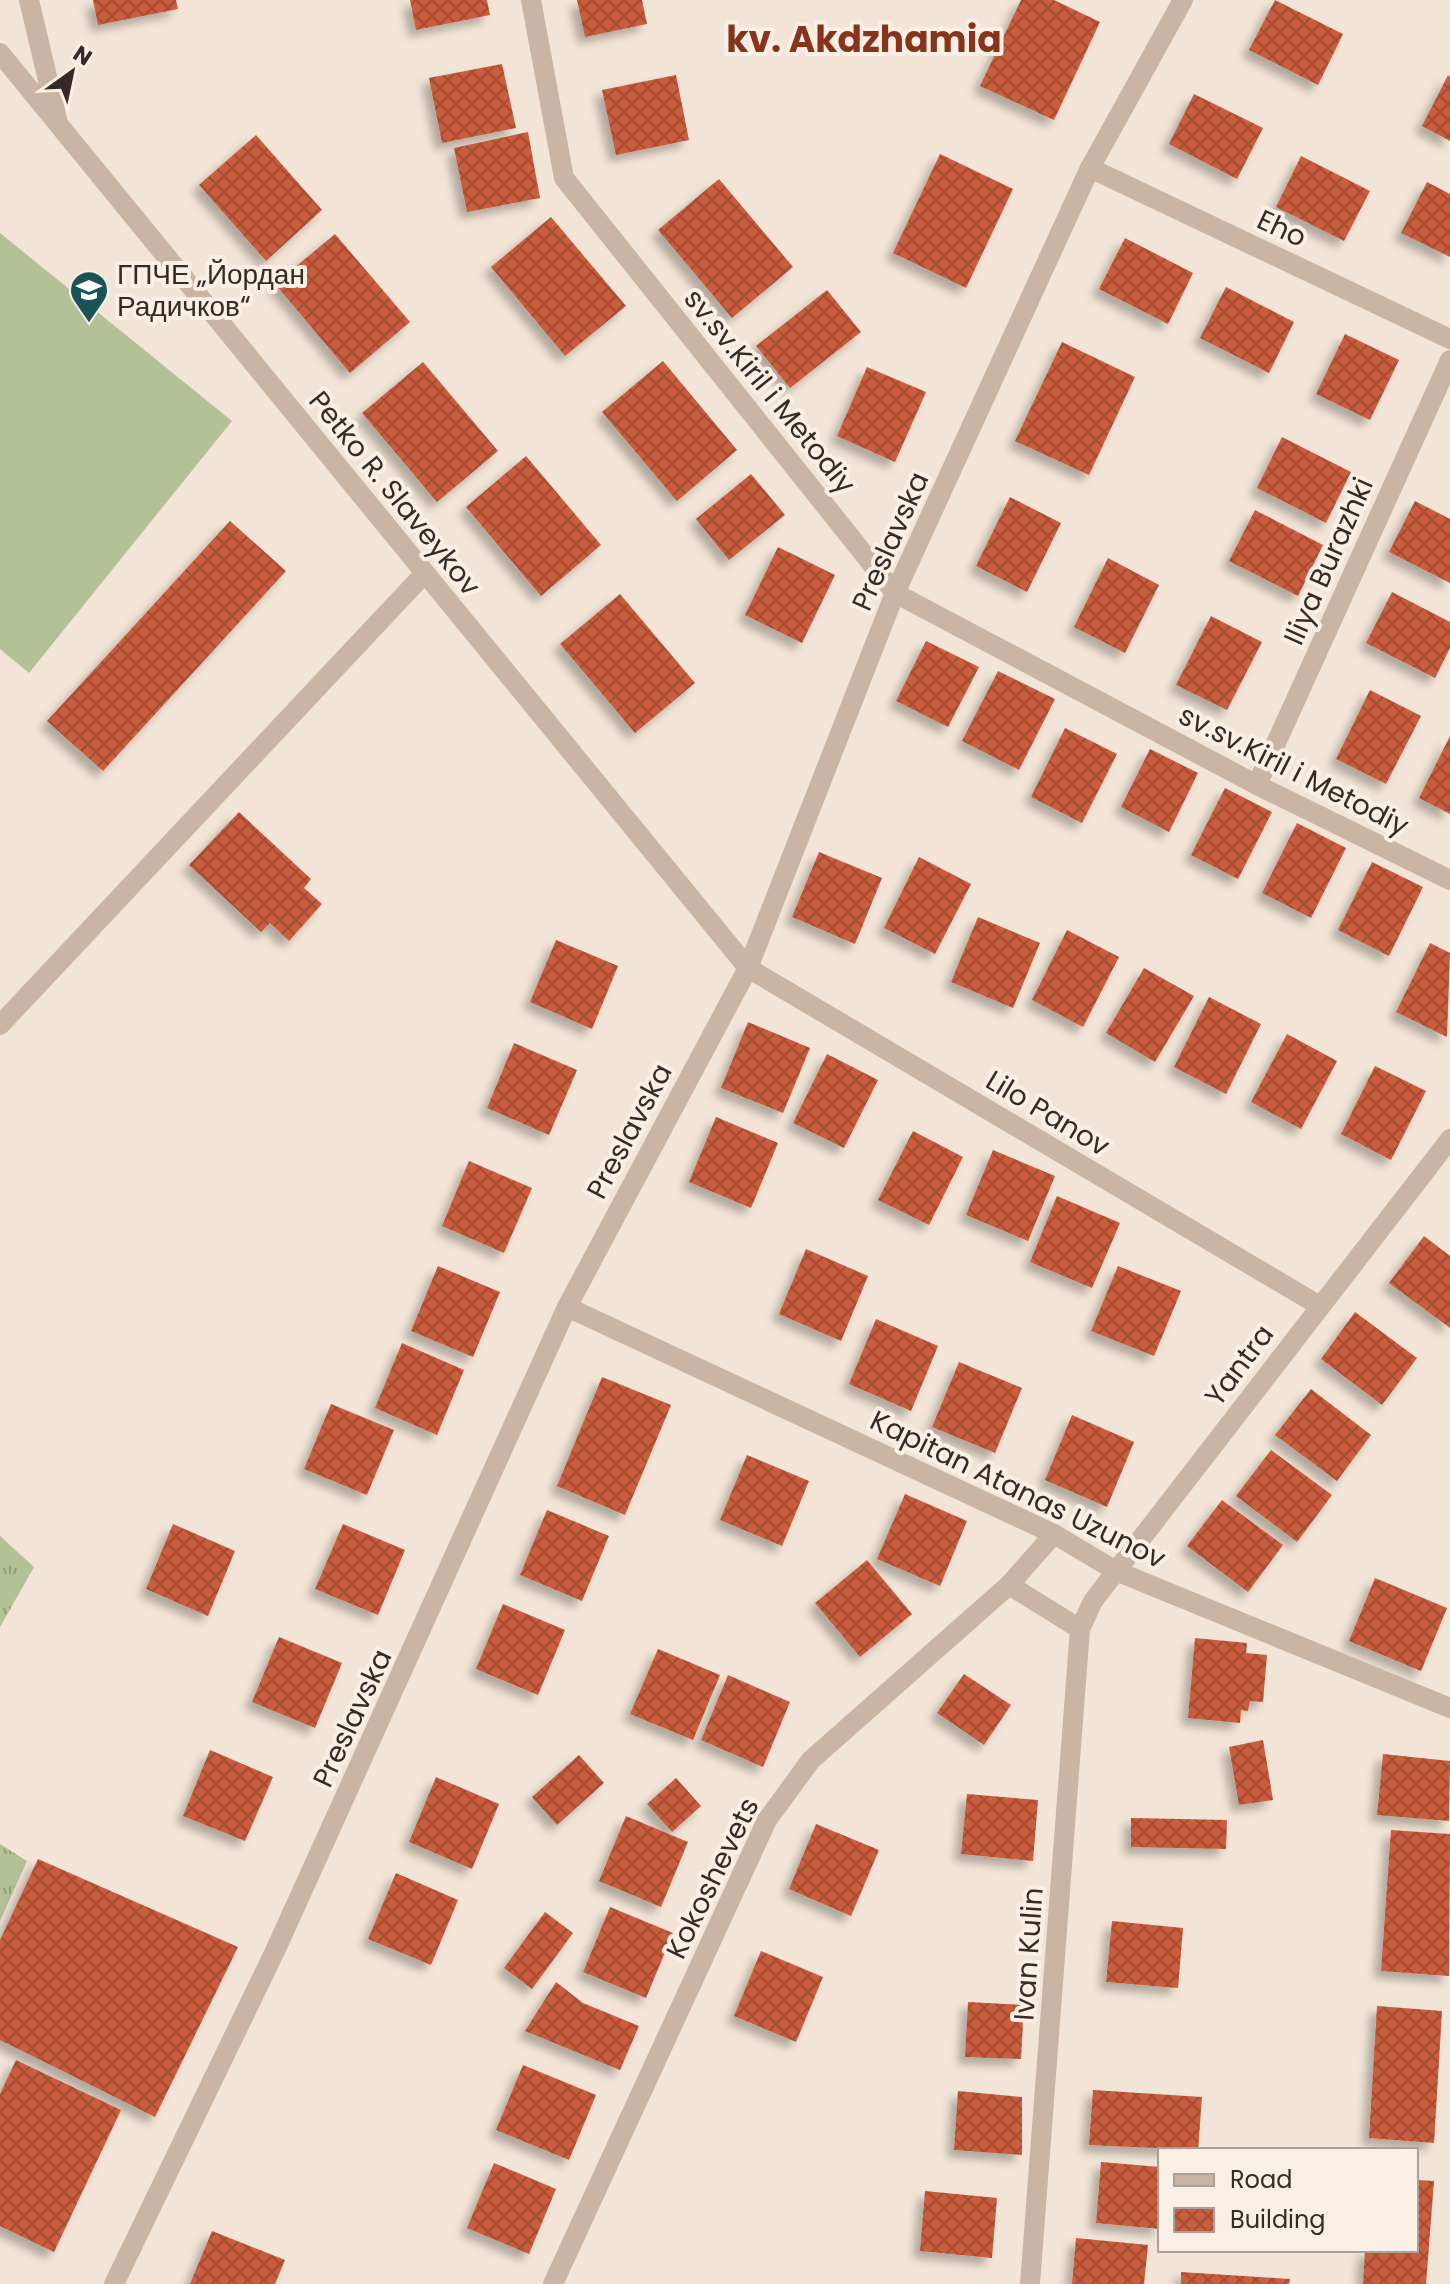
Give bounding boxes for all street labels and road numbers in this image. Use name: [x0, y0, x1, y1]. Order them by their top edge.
street label: Eho: [1251, 200, 1313, 257]
street label: sv.sv.Kiril i Metodiy: [675, 281, 865, 502]
street label: Petko R. Slaveykov: [300, 383, 490, 604]
street label: Preslavska: [843, 466, 938, 617]
street label: Iliya Burazhki: [1274, 471, 1383, 651]
street label: sv.sv.Kiril i Metodiy: [1172, 696, 1416, 845]
street label: Preslavska: [577, 1057, 681, 1206]
street label: Lilo Panov: [979, 1061, 1117, 1166]
street label: Yantra: [1196, 1317, 1283, 1414]
street label: Kapitan Atanas Uzunov: [864, 1401, 1172, 1578]
street label: Preslavska: [303, 1643, 401, 1794]
street label: Kokoshevets: [657, 1791, 768, 1965]
street label: Ivan Kulin: [1004, 1886, 1053, 2022]

